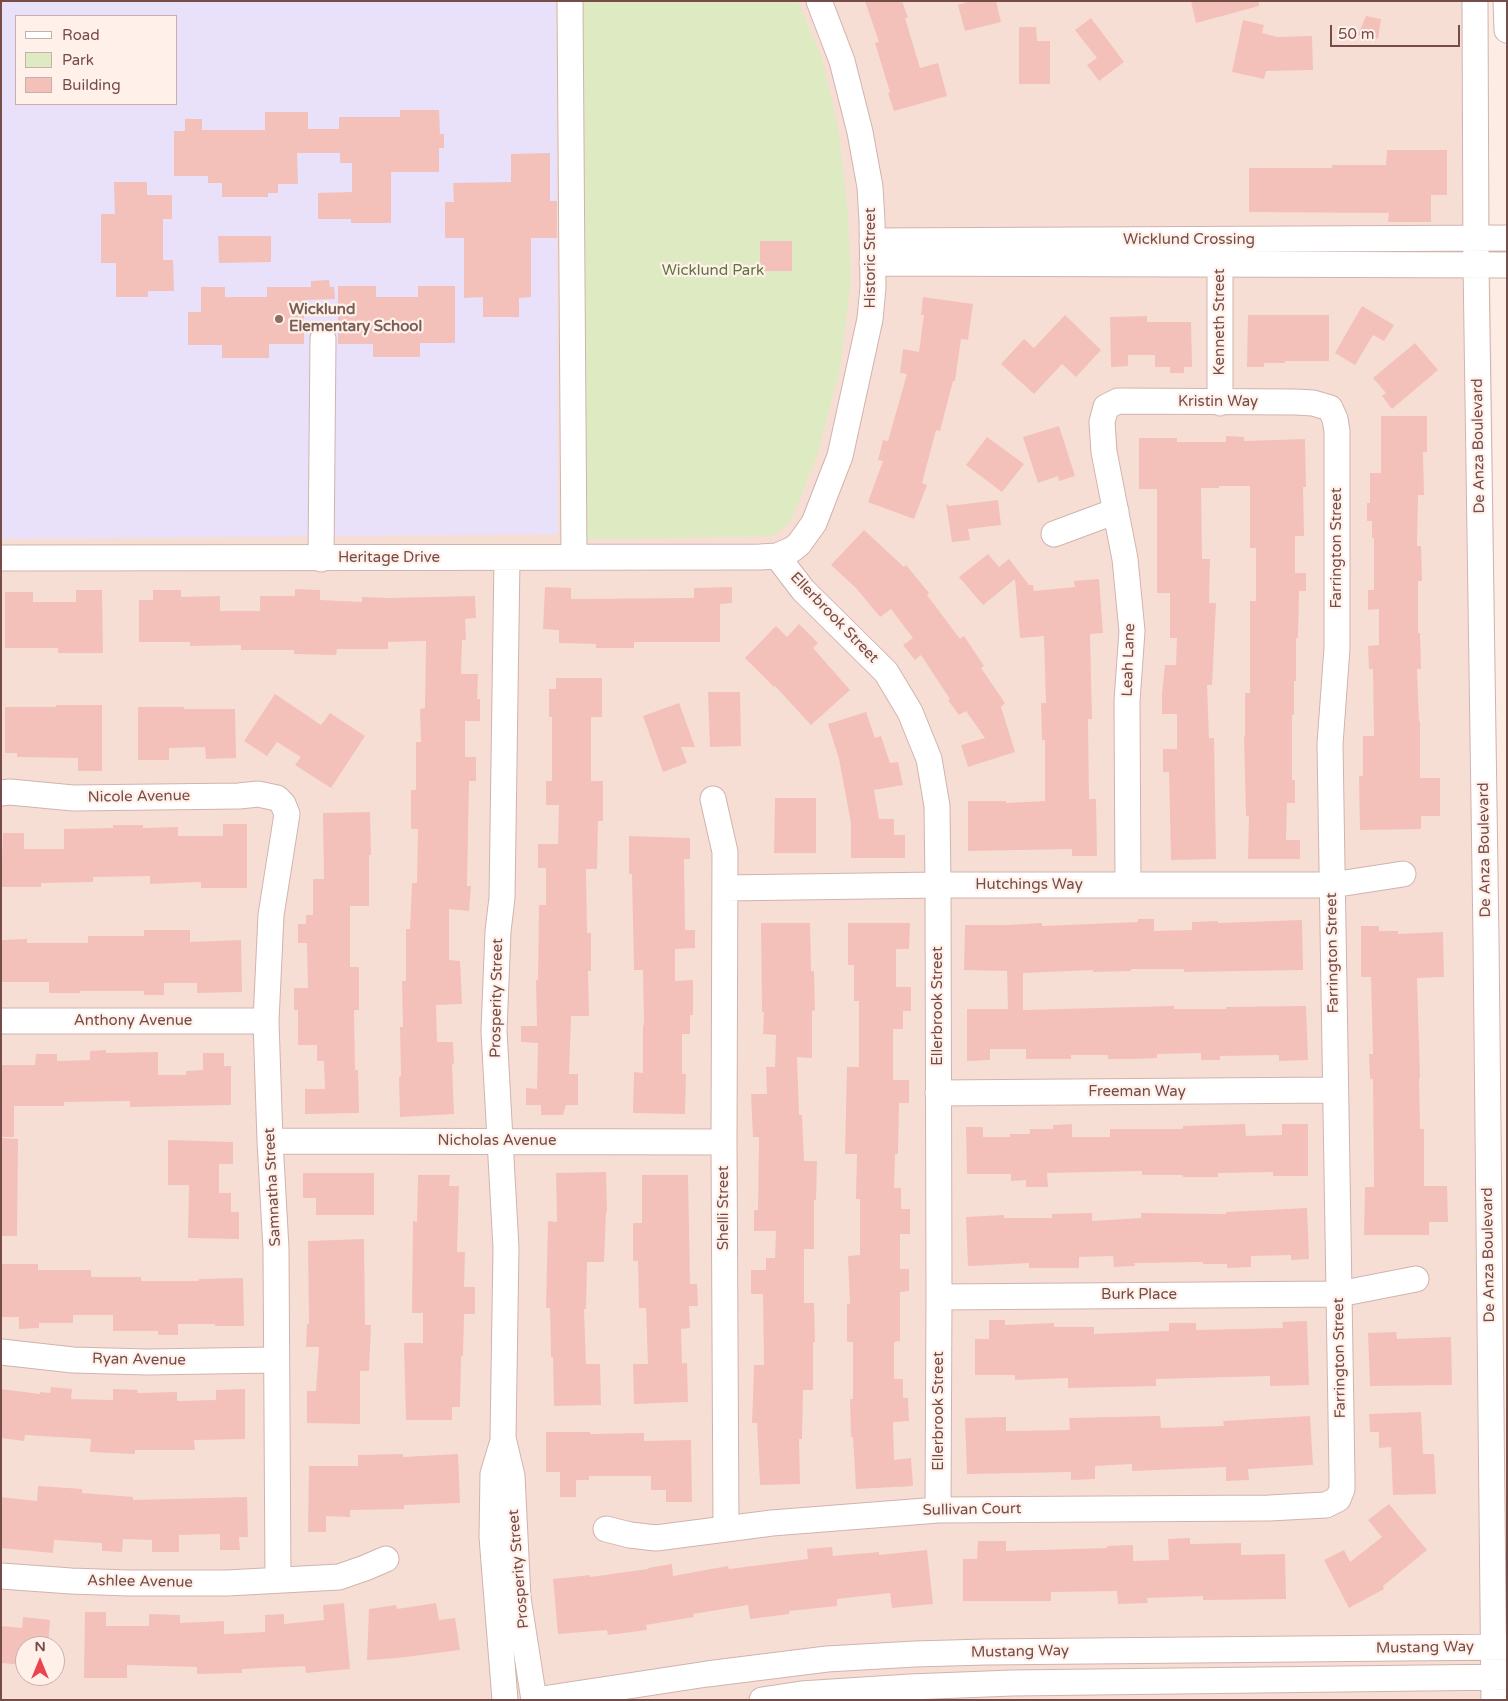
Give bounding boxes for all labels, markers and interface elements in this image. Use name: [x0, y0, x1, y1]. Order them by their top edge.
legend: [15, 15, 178, 105]
scale bar: [1333, 15, 1463, 47]
text: 50 m: [1338, 25, 1375, 43]
text: Road: [62, 26, 100, 44]
text: Park: [62, 51, 94, 69]
text: Building: [62, 76, 121, 94]
street label: Historic Street: [862, 207, 880, 309]
street label: Wicklund Crossing: [1123, 231, 1255, 249]
park label: Wicklund Park: [662, 262, 764, 280]
street label: Kenneth Street: [1211, 269, 1229, 375]
place label: Wicklund Elementary School: [289, 301, 422, 336]
marker: Wicklund Elementary School: [273, 313, 285, 325]
street label: De Anza Boulevard: [1469, 378, 1489, 514]
street label: Kristin Way: [1178, 393, 1258, 411]
street label: Farrington Street: [1328, 488, 1346, 608]
street label: Heritage Drive: [338, 549, 440, 567]
street label: Ellerbrook Street: [786, 569, 882, 667]
street label: Leah Lane: [1119, 623, 1139, 697]
street label: De Anza Boulevard: [1475, 782, 1495, 918]
street label: Nicole Avenue: [88, 787, 190, 807]
street label: Hutchings Way: [975, 876, 1083, 894]
street label: Farrington Street: [1323, 892, 1343, 1014]
street label: Prosperity Street: [487, 938, 507, 1058]
street label: Ellerbrook Street: [929, 946, 947, 1066]
street label: Anthony Avenue: [74, 1012, 192, 1030]
street label: Freeman Way: [1088, 1083, 1186, 1101]
street label: Samnatha Street: [261, 1127, 285, 1247]
street label: Nicholas Avenue: [438, 1132, 556, 1150]
street label: Shelli Street: [715, 1166, 733, 1250]
street label: De Anza Boulevard: [1479, 1187, 1499, 1323]
street label: Burk Place: [1101, 1286, 1177, 1304]
street label: Farrington Street: [1330, 1297, 1350, 1419]
street label: Ryan Avenue: [92, 1350, 186, 1370]
street label: Ellerbrook Street: [930, 1351, 948, 1471]
street label: Sullivan Court: [923, 1500, 1021, 1520]
street label: Prosperity Street: [505, 1509, 533, 1629]
street label: Ashlee Avenue: [87, 1572, 193, 1592]
north arrow: [15, 1636, 65, 1686]
text: N: [34, 1638, 46, 1655]
street label: Mustang Way: [1376, 1638, 1474, 1658]
street label: Mustang Way: [971, 1642, 1069, 1662]

